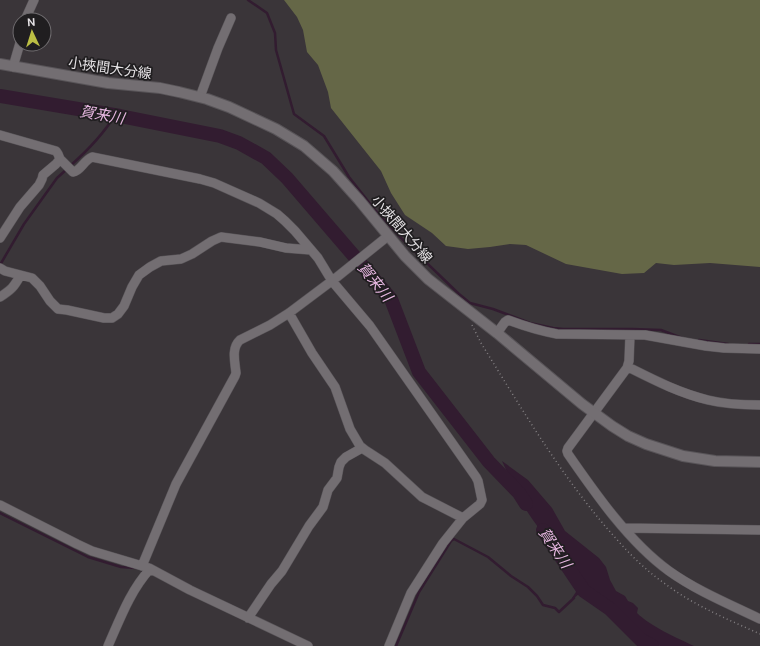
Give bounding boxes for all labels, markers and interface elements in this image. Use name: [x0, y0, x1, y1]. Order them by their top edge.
north arrow: [12, 12, 52, 52]
text: N: [27, 15, 36, 29]
street label: 小挾間大分線: [67, 53, 153, 83]
water label: 賀来川: [78, 101, 128, 129]
street label: 小挾間大分線: [368, 191, 436, 267]
water label: 賀来川: [353, 258, 398, 307]
water label: 賀来川: [534, 524, 577, 574]

